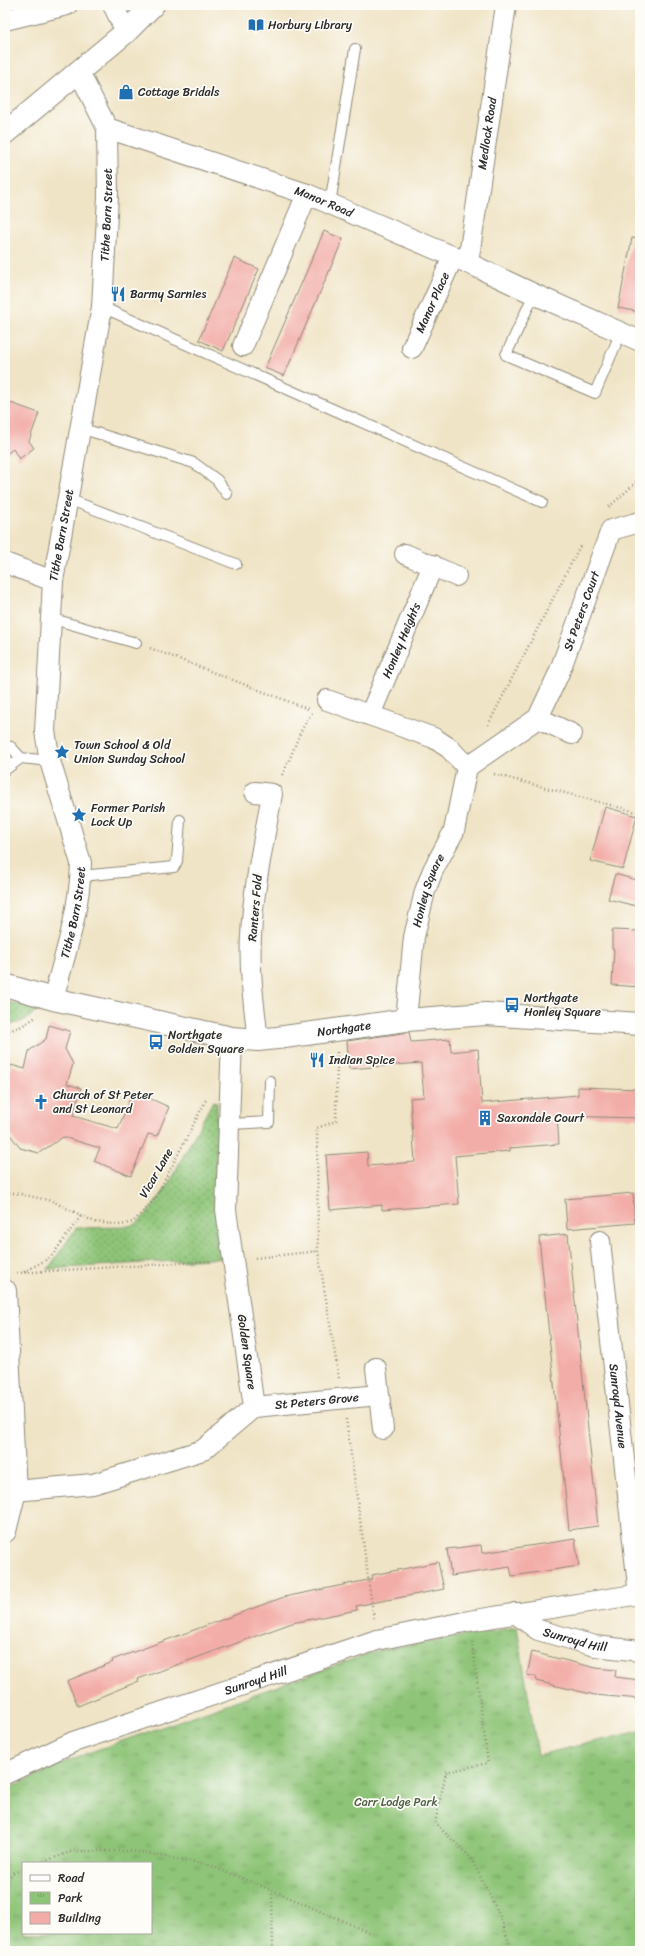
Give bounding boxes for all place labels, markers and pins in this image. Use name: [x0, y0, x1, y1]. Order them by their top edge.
place label: Horbury Library: [268, 14, 353, 36]
library icon: Horbury Library: [247, 16, 265, 34]
place label: Cottage Bridals: [138, 81, 220, 103]
shop icon: Cottage Bridals: [117, 83, 135, 101]
place label: Barmy Sarnies: [130, 283, 206, 305]
restaurant icon: Barmy Sarnies: [109, 285, 127, 303]
place label: Town School & Old Union Sunday School: [74, 734, 185, 770]
place icon: Town School & Old Union Sunday School: [53, 743, 71, 761]
place label: Former Parish Lock Up: [91, 797, 165, 833]
place icon: Former Parish Lock Up: [70, 806, 88, 824]
place label: Northgate Honley Square: [524, 987, 601, 1023]
bus stop icon: Northgate Honley Square: [503, 996, 521, 1014]
place label: Northgate Golden Square: [168, 1024, 244, 1060]
bus stop icon: Northgate Golden Square: [147, 1033, 165, 1051]
place label: Indian Spice: [328, 1049, 395, 1071]
restaurant icon: Indian Spice: [308, 1051, 326, 1069]
place label: Church of St Peter and St Leonard: [53, 1084, 154, 1120]
church icon: Church of St Peter and St Leonard: [32, 1093, 50, 1111]
place label: Saxondale Court: [497, 1107, 585, 1129]
building icon: Saxondale Court: [476, 1109, 494, 1127]

